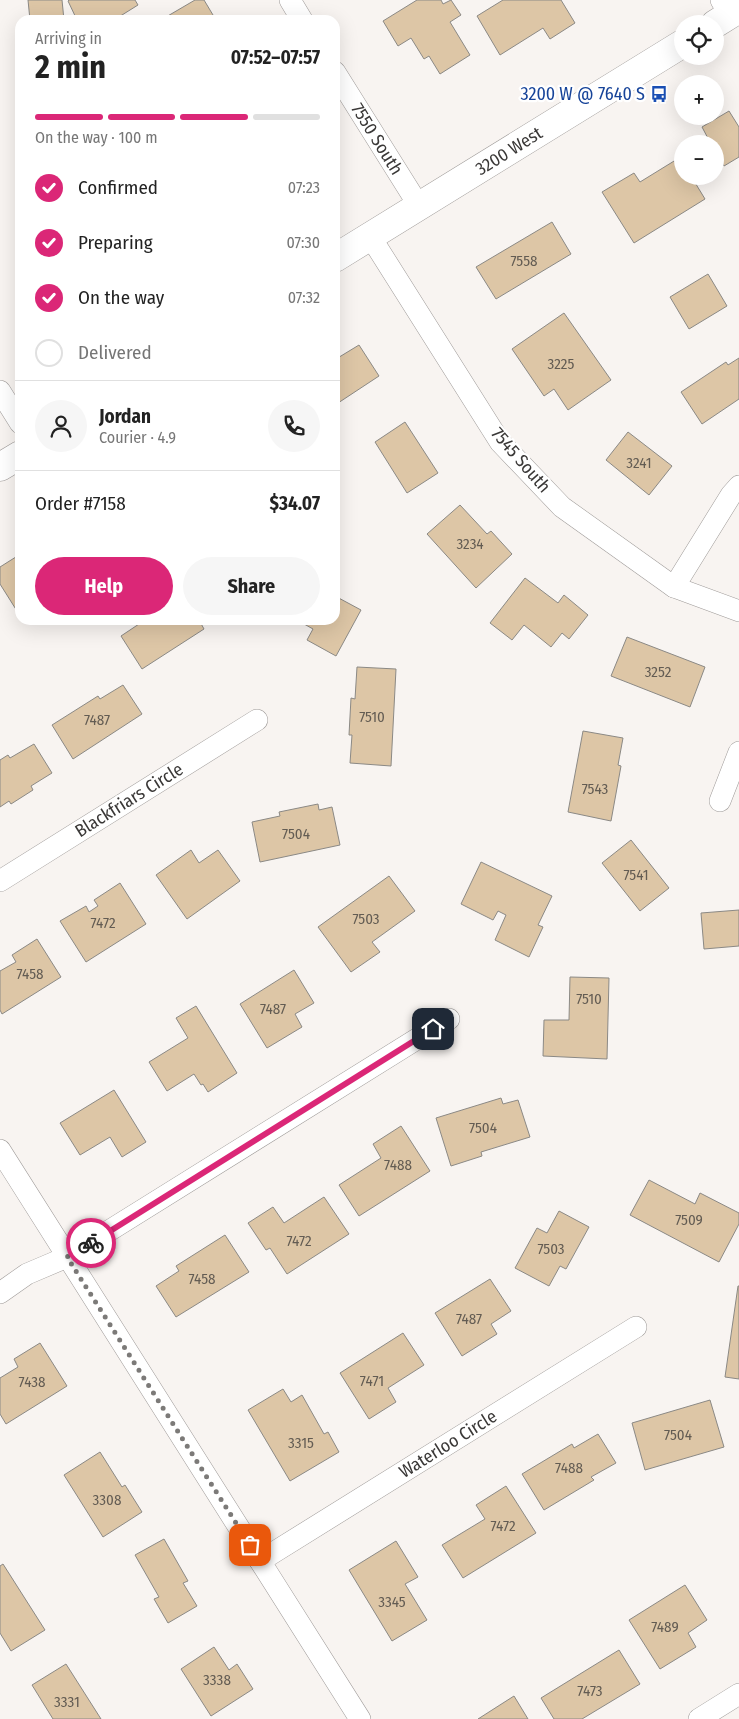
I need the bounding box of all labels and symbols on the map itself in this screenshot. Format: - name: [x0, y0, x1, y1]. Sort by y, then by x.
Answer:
- place label: 3200 W @ 7640 S: [520, 83, 645, 105]
- bus stop icon: 3200 W @ 7640 S: [649, 84, 669, 104]
- street label: 7550 South: [346, 99, 408, 179]
- street label: 3200 West: [472, 122, 547, 180]
- house number: 7558: [510, 252, 538, 270]
- house number: 3225: [548, 355, 574, 373]
- street label: 7545 South: [487, 423, 555, 497]
- house number: 3241: [626, 454, 652, 472]
- house number: 3234: [456, 535, 484, 553]
- house number: 3252: [645, 663, 672, 681]
- house number: 7510: [359, 708, 385, 726]
- house number: 7487: [84, 711, 110, 729]
- street label: Blackfriars Circle: [71, 758, 187, 842]
- house number: 7543: [582, 780, 609, 798]
- house number: 7504: [282, 825, 310, 843]
- house number: 7541: [623, 866, 649, 884]
- house number: 7503: [352, 910, 380, 928]
- house number: 7472: [90, 914, 116, 932]
- house number: 7458: [16, 965, 44, 983]
- house number: 7510: [576, 990, 602, 1008]
- house number: 7487: [260, 1000, 286, 1018]
- pin: [412, 1008, 454, 1050]
- house number: 7504: [469, 1119, 497, 1137]
- house number: 7488: [384, 1156, 412, 1174]
- house number: 7509: [675, 1211, 703, 1229]
- courier: [66, 1218, 116, 1268]
- house number: 7472: [286, 1232, 312, 1250]
- house number: 7503: [537, 1240, 565, 1258]
- house number: 7458: [188, 1270, 216, 1288]
- house number: 7487: [456, 1310, 482, 1328]
- house number: 7471: [360, 1372, 384, 1390]
- house number: 7438: [19, 1373, 45, 1391]
- street label: Waterloo Circle: [395, 1405, 501, 1483]
- house number: 7504: [664, 1426, 692, 1444]
- house number: 3315: [288, 1434, 314, 1452]
- house number: 7488: [555, 1459, 583, 1477]
- house number: 3308: [93, 1491, 121, 1509]
- house number: 7472: [490, 1517, 516, 1535]
- pin: [229, 1524, 271, 1566]
- house number: 3345: [378, 1593, 406, 1611]
- house number: 7489: [651, 1618, 679, 1636]
- house number: 3338: [203, 1671, 231, 1689]
- house number: 7473: [577, 1682, 603, 1700]
- house number: 3331: [54, 1693, 80, 1711]

